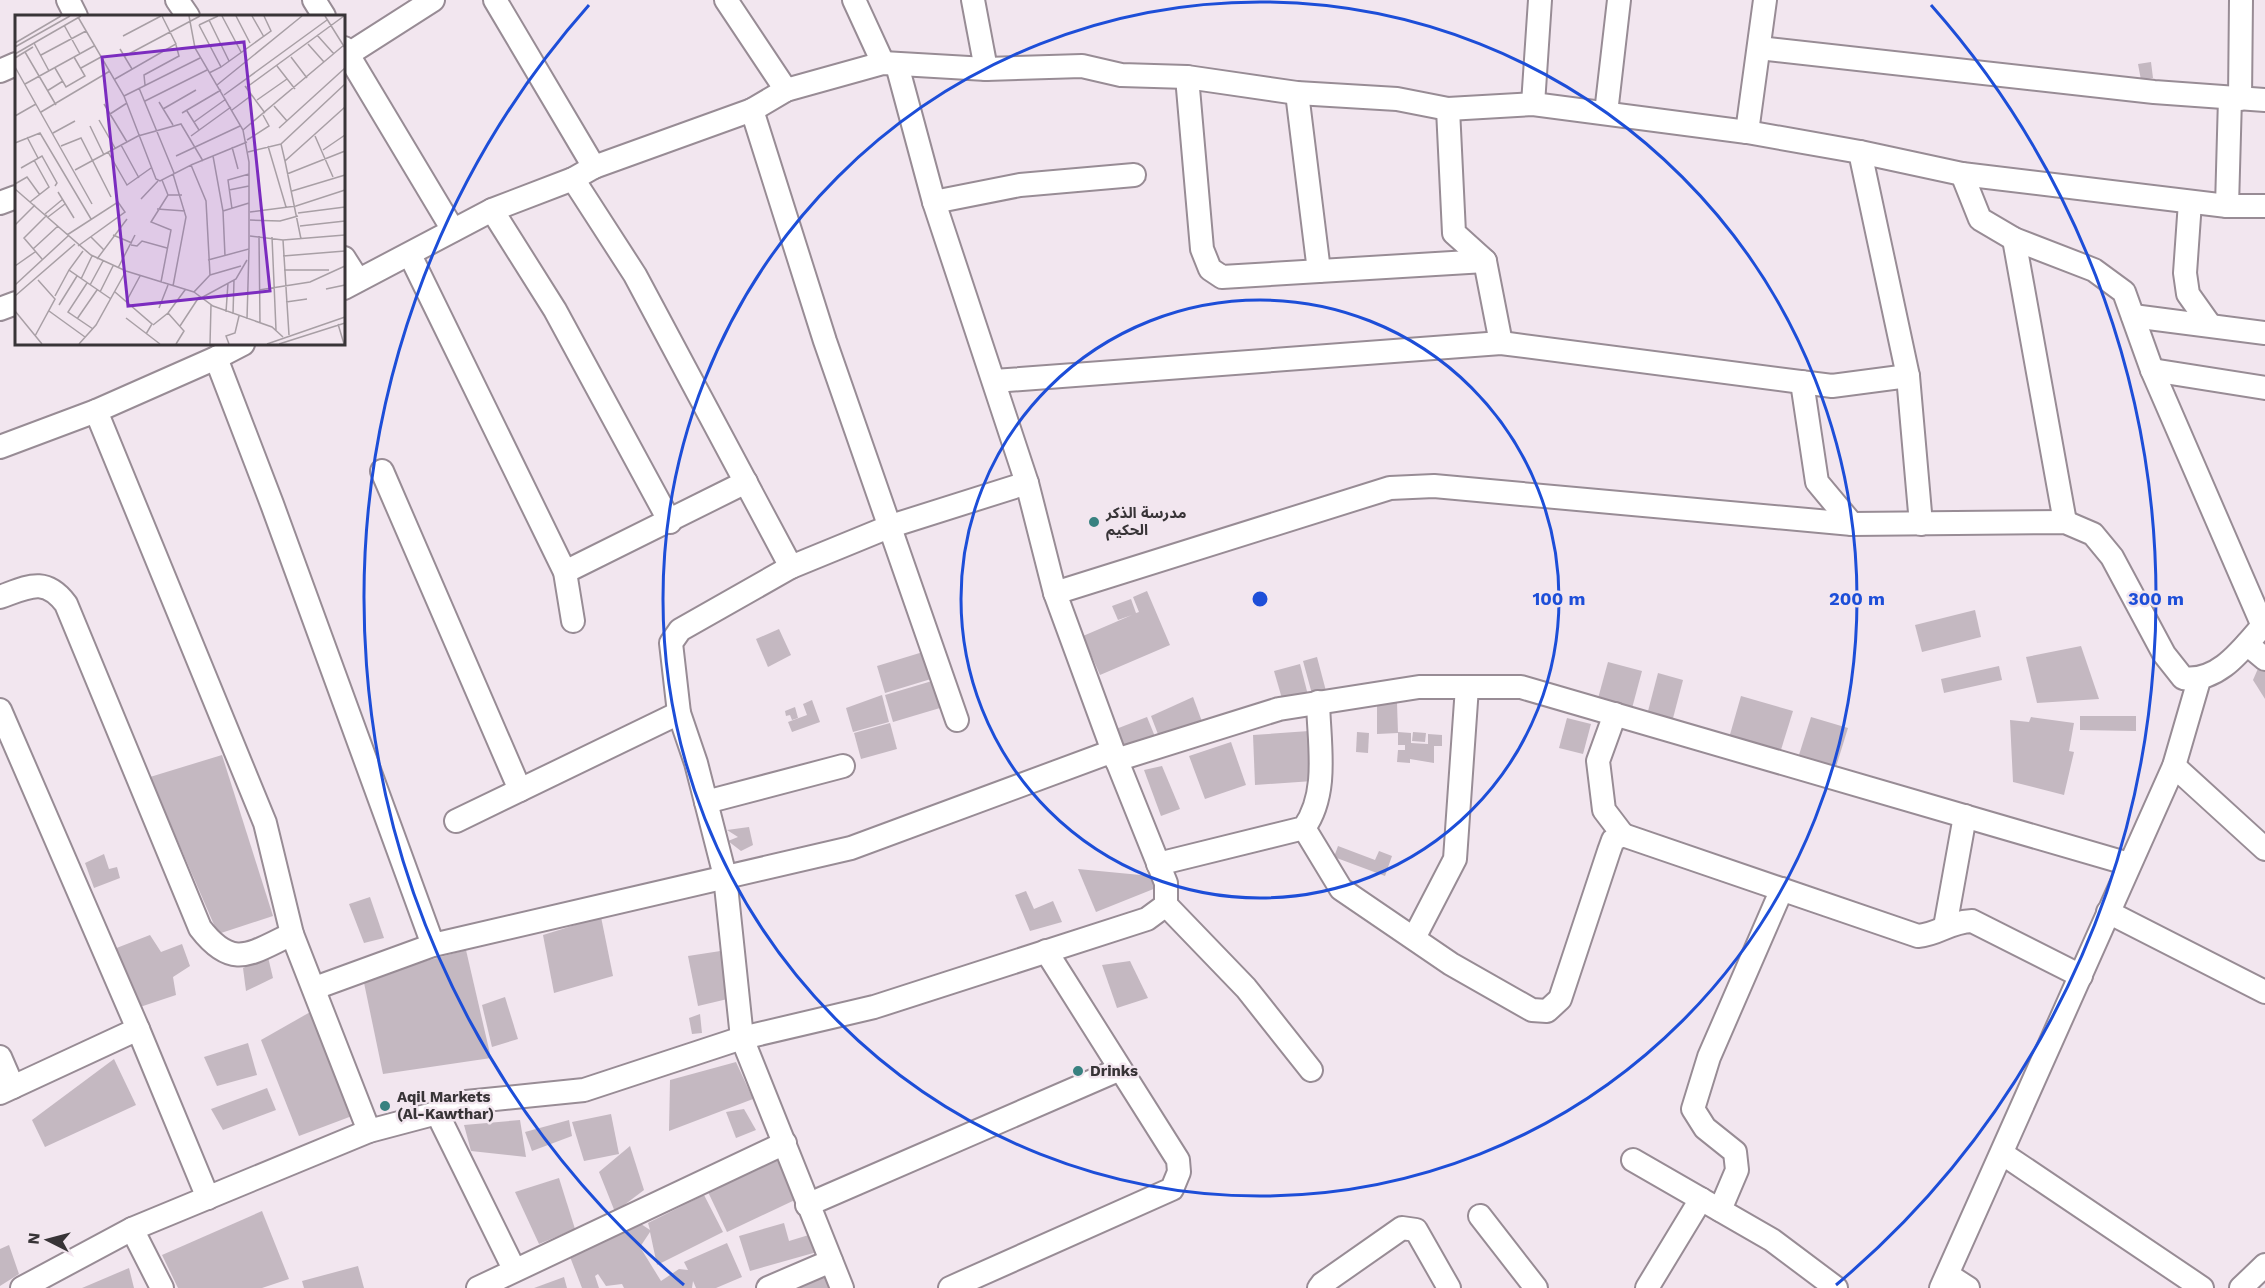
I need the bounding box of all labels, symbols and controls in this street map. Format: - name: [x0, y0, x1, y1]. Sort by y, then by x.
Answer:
- inset map: [15, 15, 345, 345]
- place label: مدرسة الذكر الحكيم: [1105, 504, 1187, 541]
- marker: مدرسة الذكر الحكيم: [1087, 515, 1101, 529]
- text: 100 m: [1532, 588, 1586, 609]
- text: 200 m: [1829, 588, 1885, 609]
- text: 300 m: [2128, 588, 2184, 609]
- centre of rings: [1250, 589, 1270, 609]
- place label: Drinks: [1090, 1062, 1138, 1080]
- marker: Drinks: [1071, 1064, 1085, 1078]
- place label: Aqil Markets (Al-Kawthar): [397, 1088, 494, 1123]
- marker: Aqil Markets (Al-Kawthar): [378, 1099, 392, 1113]
- north arrow: [18, 1210, 78, 1270]
- text: N: [24, 1232, 44, 1245]

